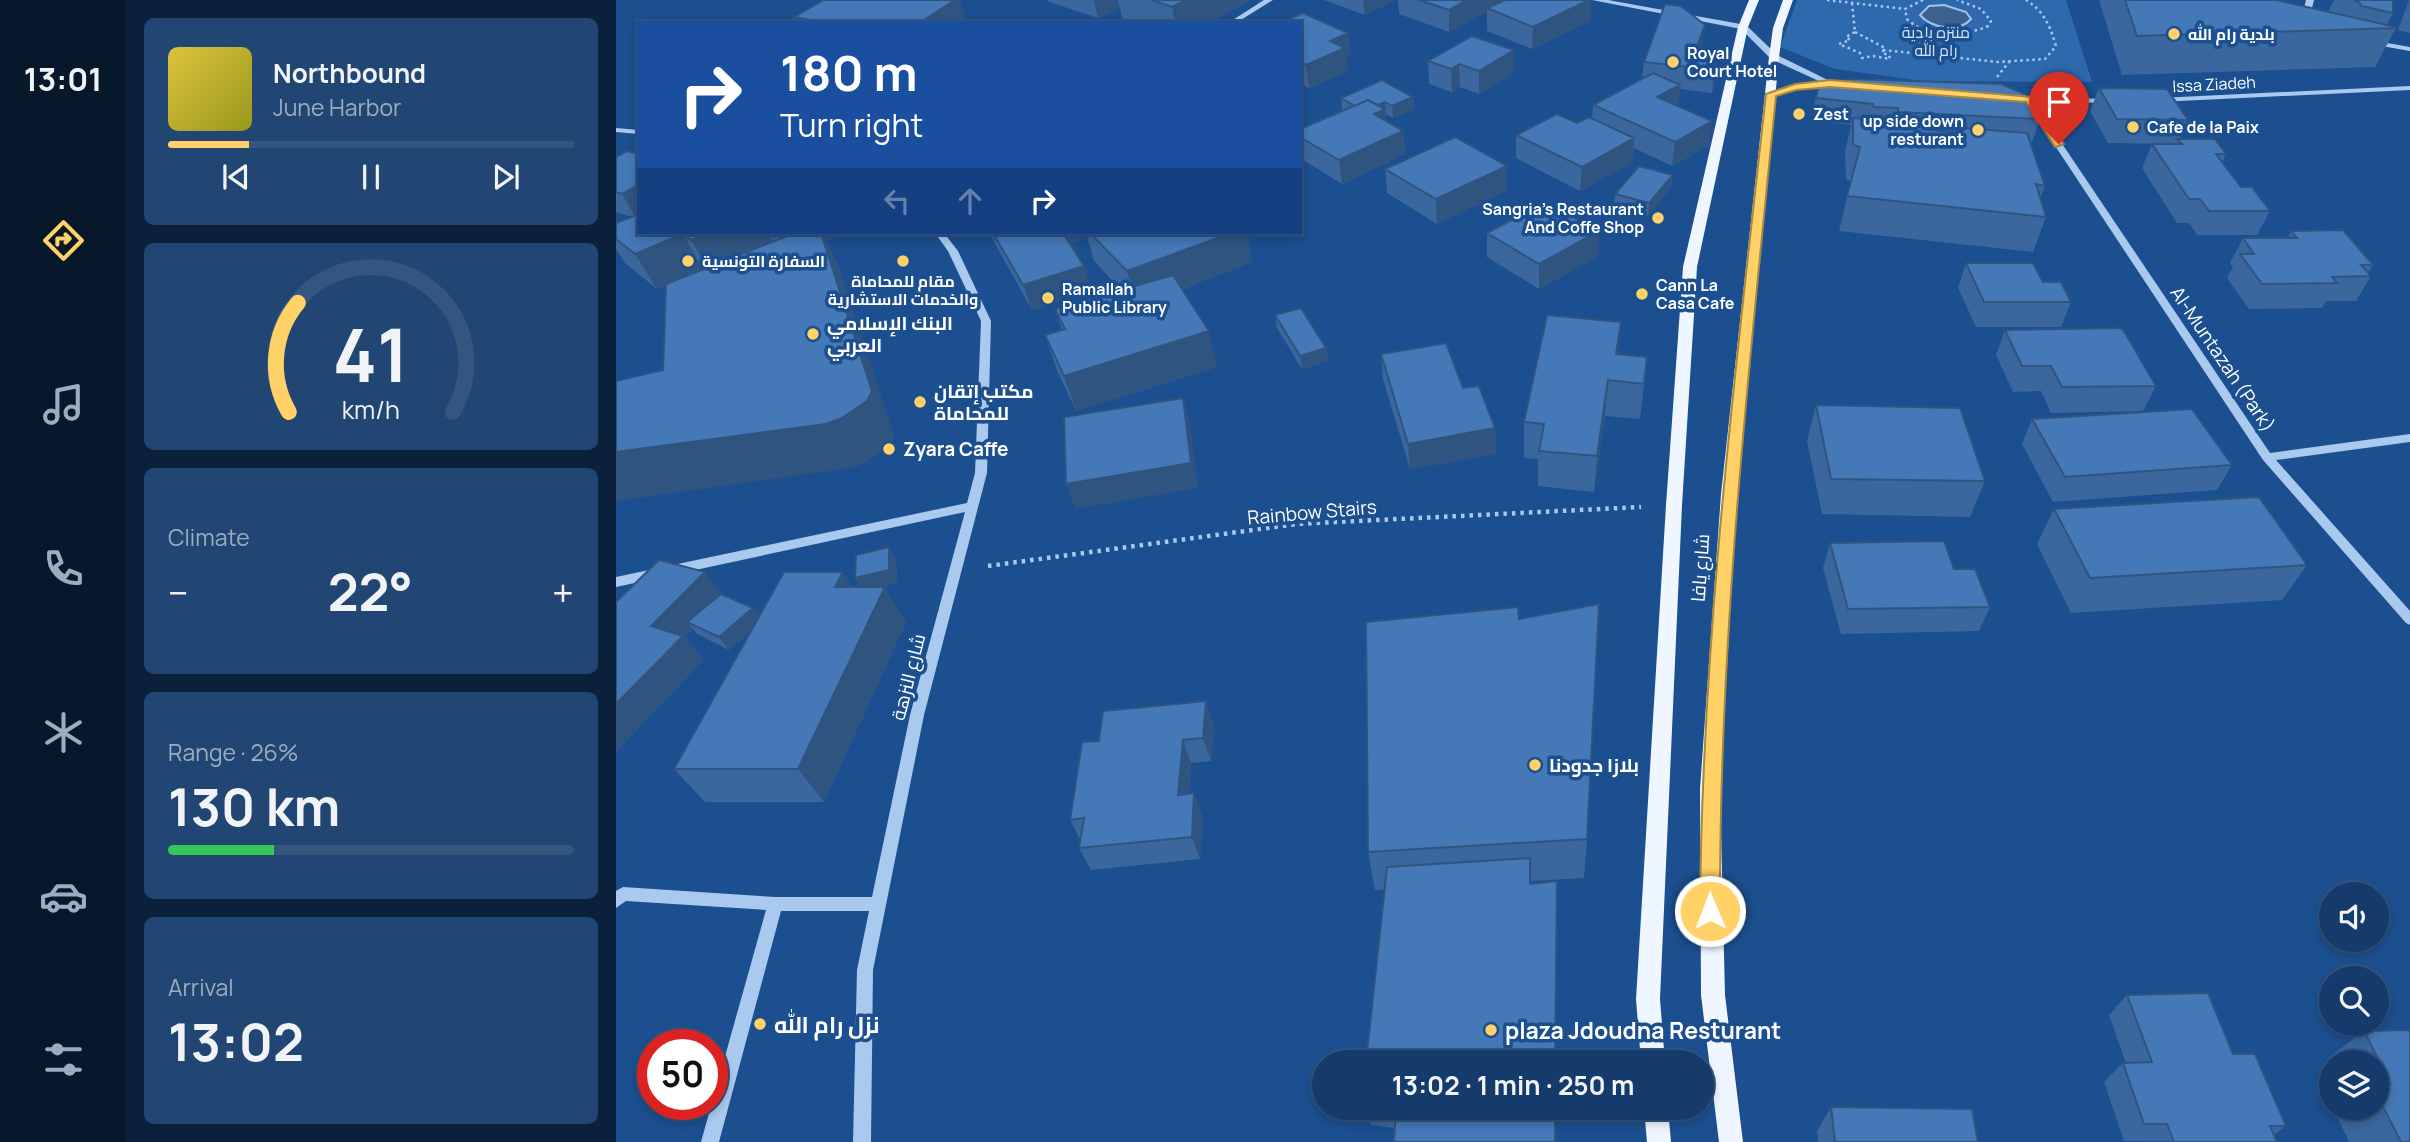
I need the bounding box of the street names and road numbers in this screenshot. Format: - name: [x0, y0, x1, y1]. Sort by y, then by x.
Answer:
- street label: Issa Ziadeh: [2172, 71, 2256, 97]
- street label: Al-Muntazah (Park): [2165, 281, 2281, 437]
- street label: Rainbow Stairs: [1246, 493, 1378, 531]
- street label: شارع يافا: [1685, 533, 1716, 603]
- street label: شارع النزهة: [885, 631, 932, 723]

